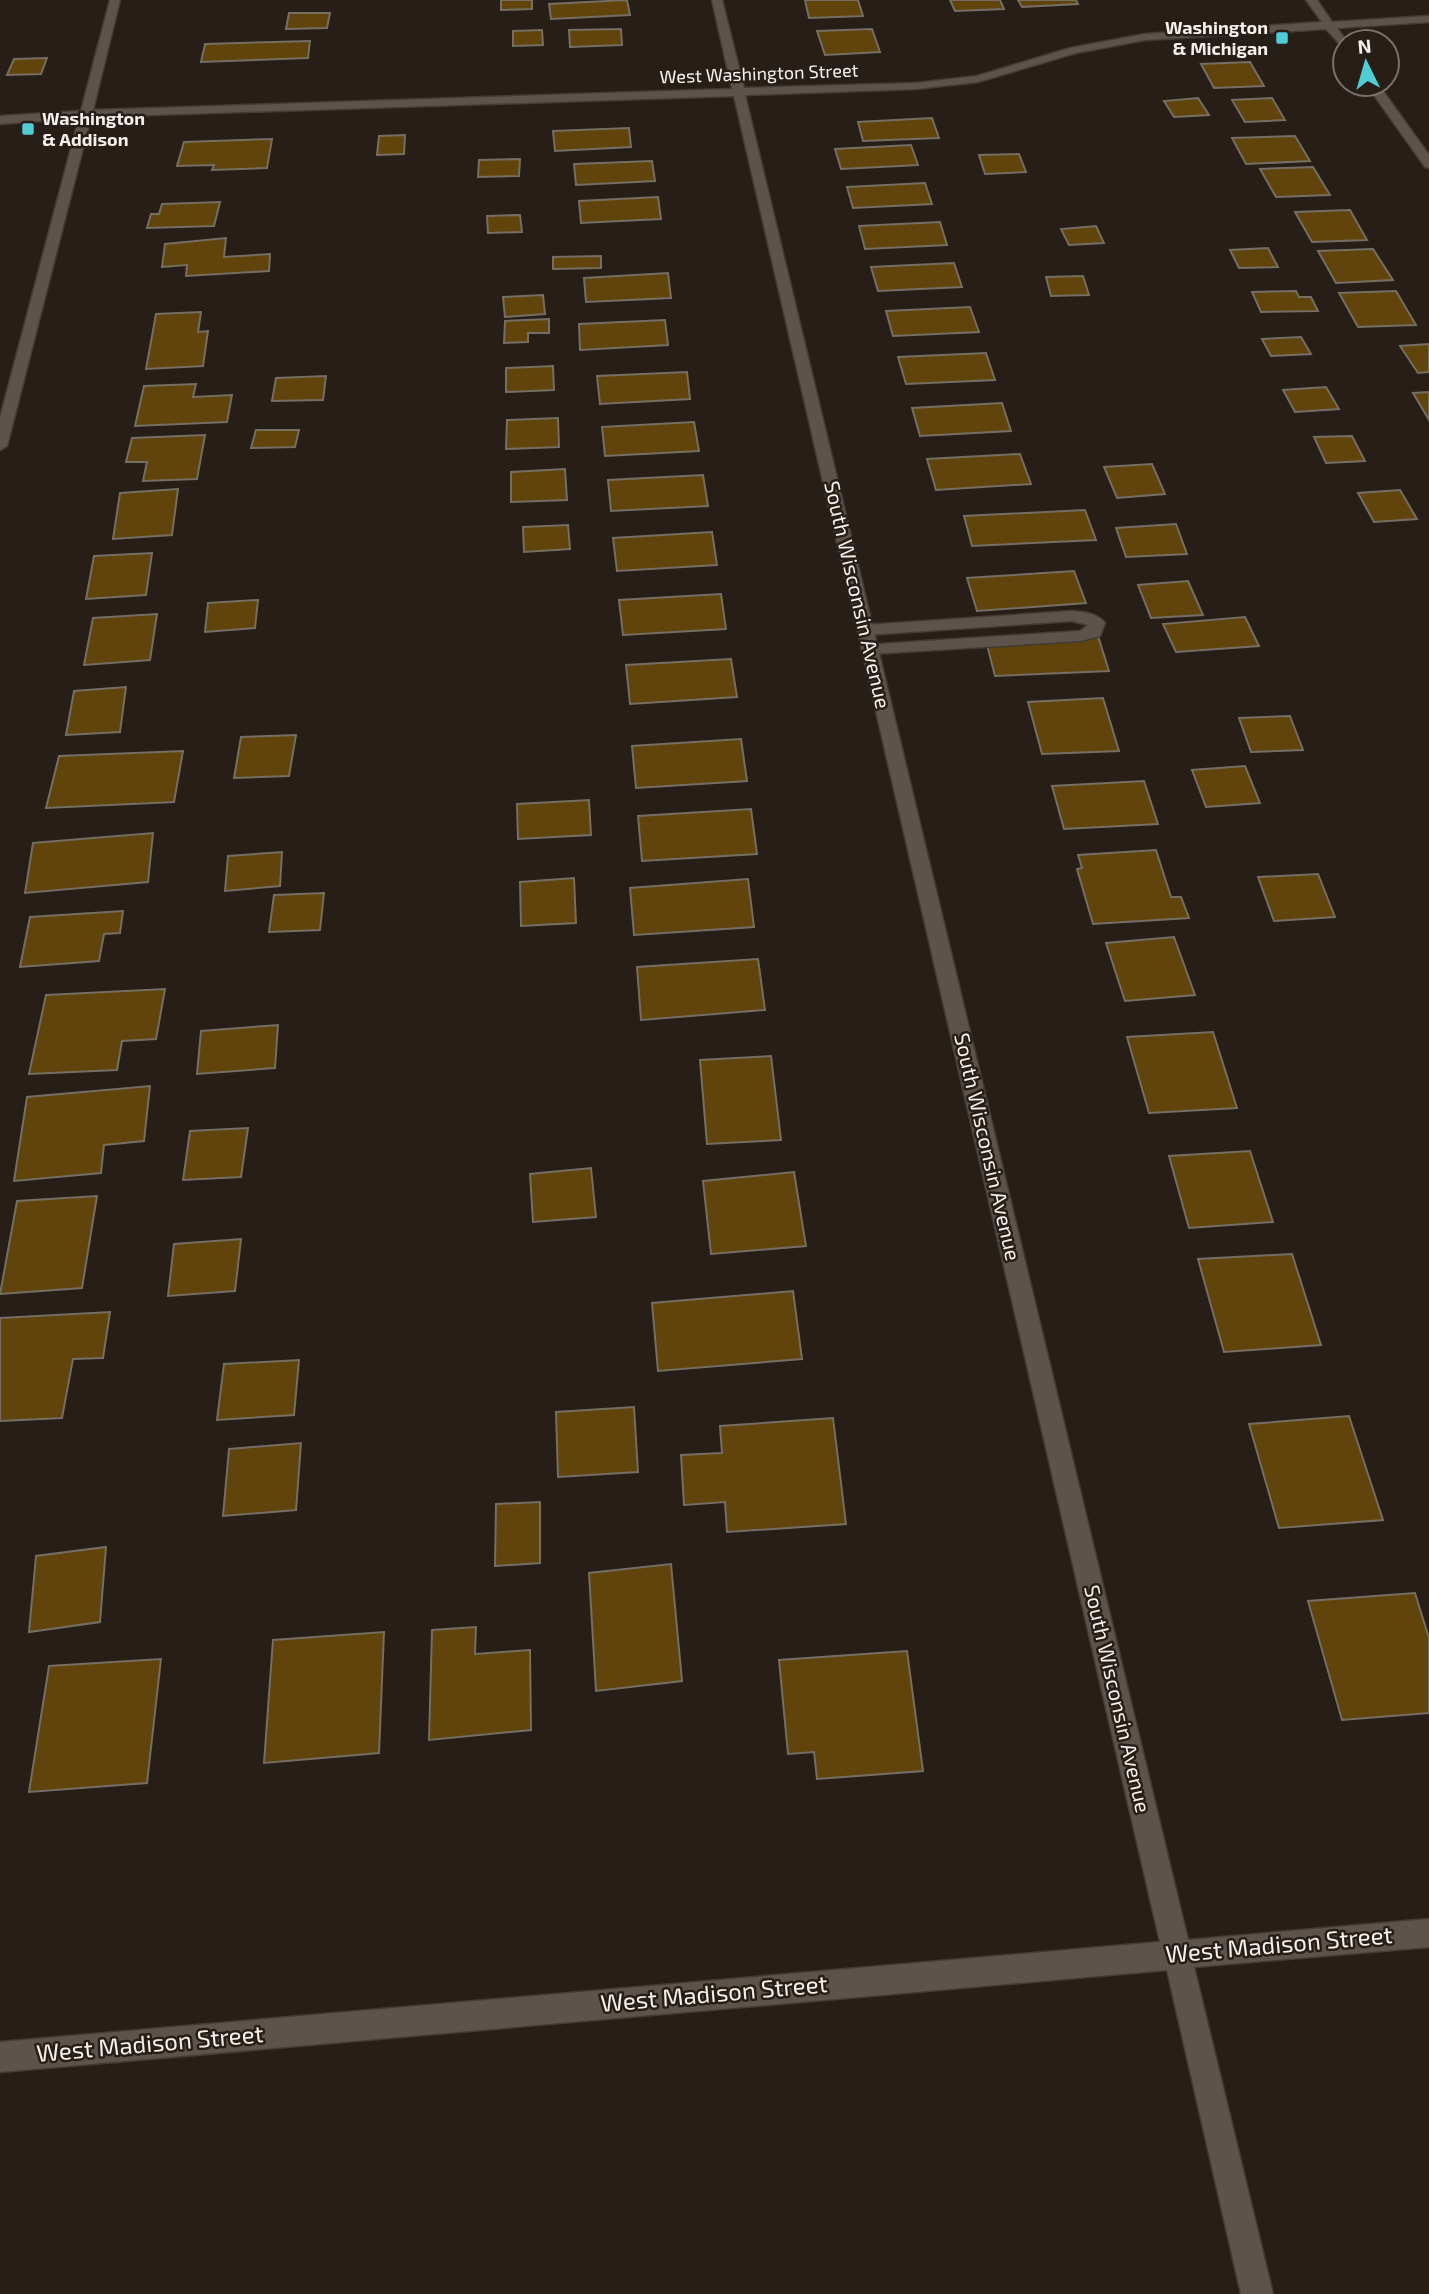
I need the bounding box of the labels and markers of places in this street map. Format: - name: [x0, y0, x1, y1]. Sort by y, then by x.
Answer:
- place label: Washington & Michigan: [1165, 16, 1268, 59]
- marker: Washington & Michigan: [1274, 30, 1290, 46]
- place label: Washington & Addison: [42, 107, 145, 150]
- marker: Washington & Addison: [20, 121, 36, 137]

